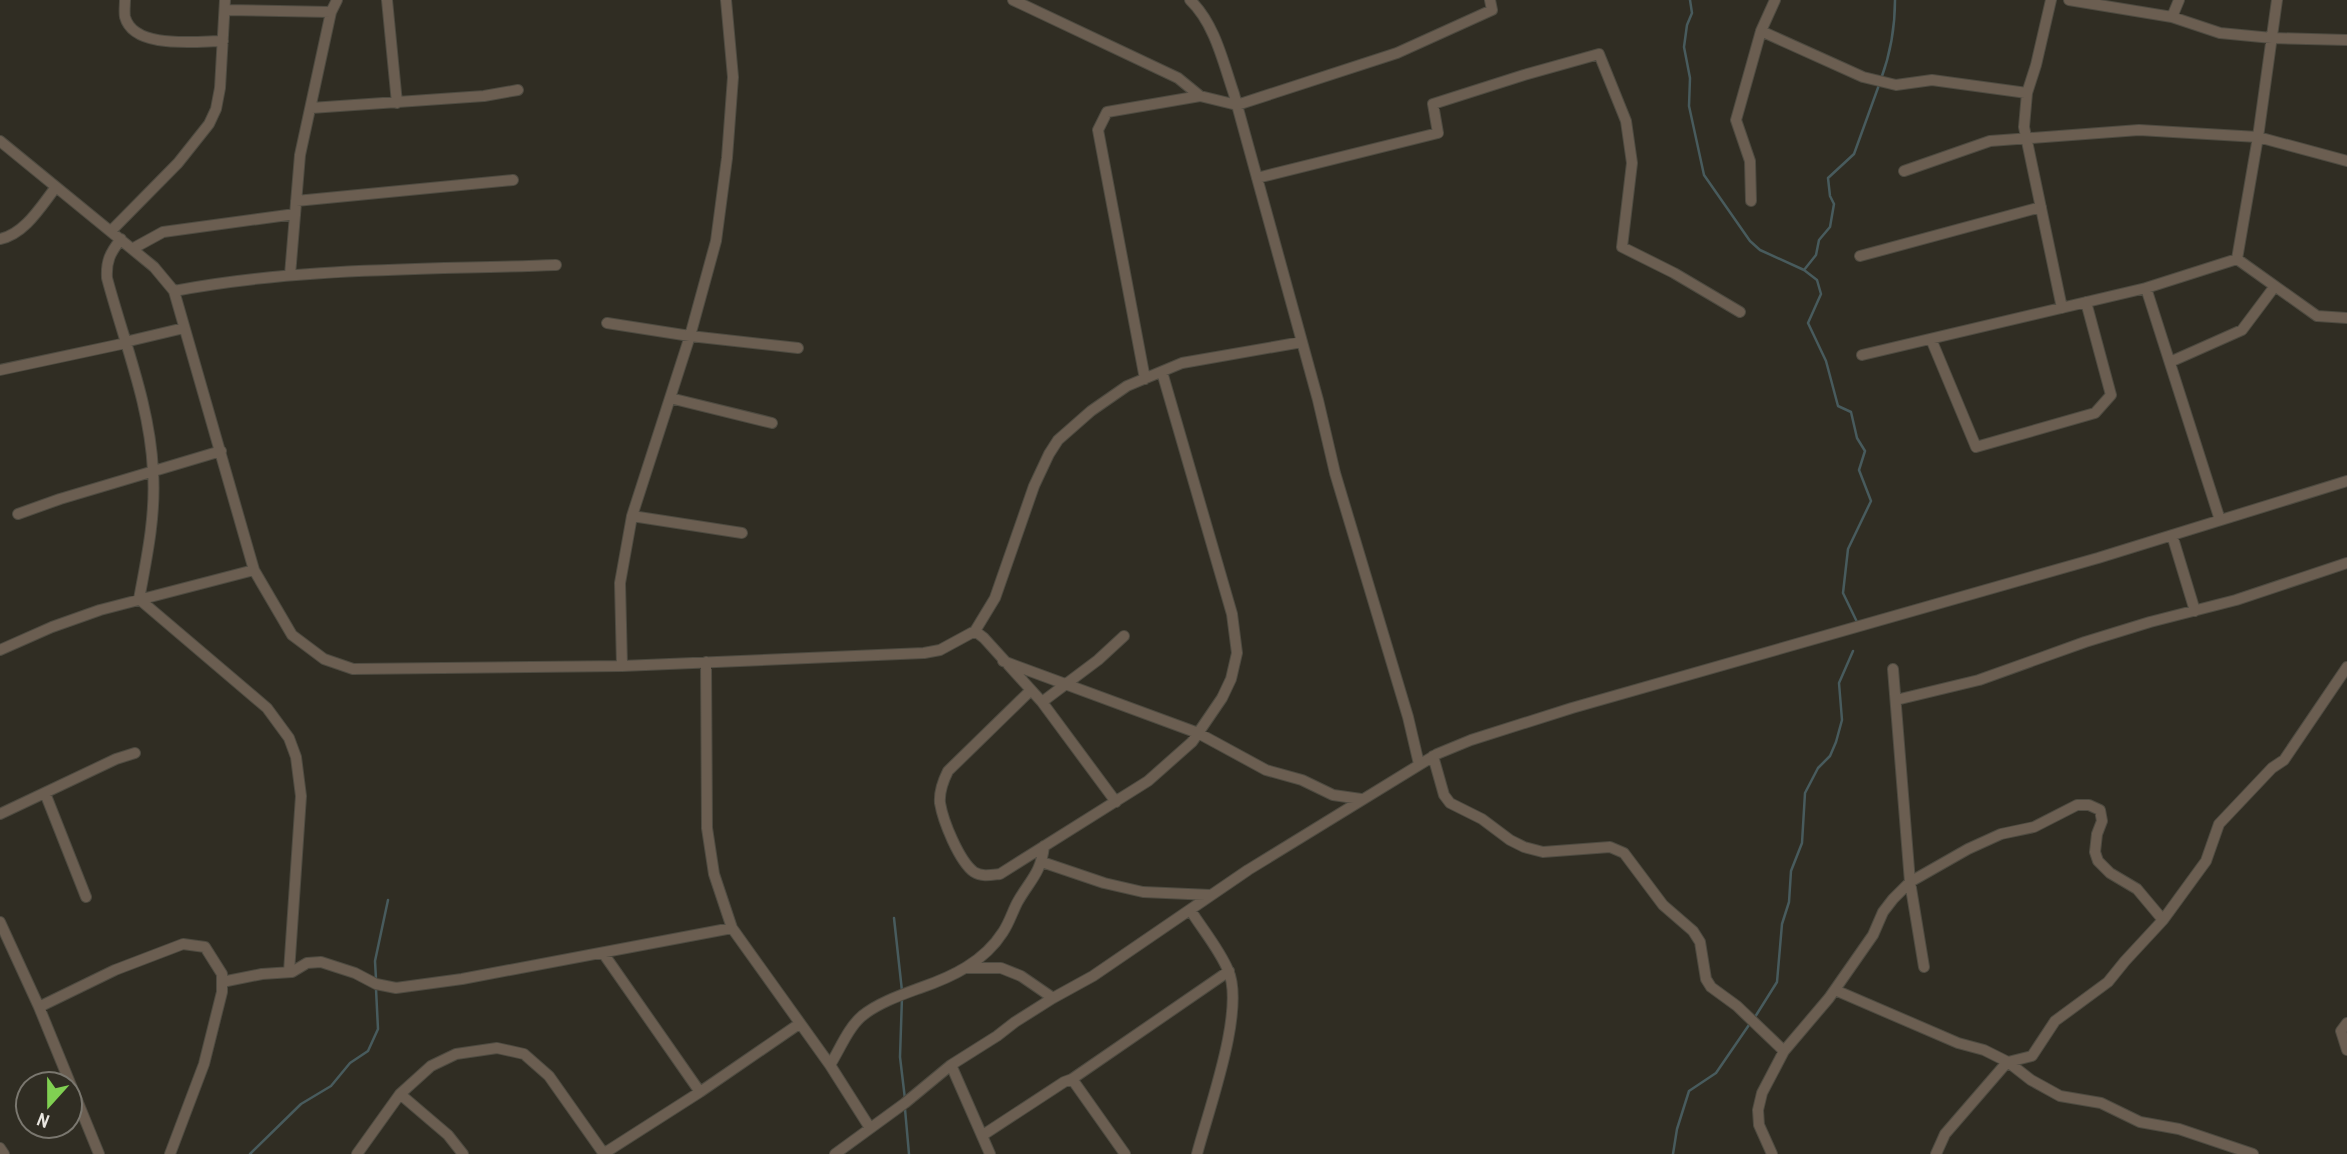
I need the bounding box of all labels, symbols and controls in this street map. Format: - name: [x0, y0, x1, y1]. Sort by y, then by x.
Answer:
- north arrow: [14, 1070, 84, 1140]
- text: N: [33, 1107, 53, 1135]

